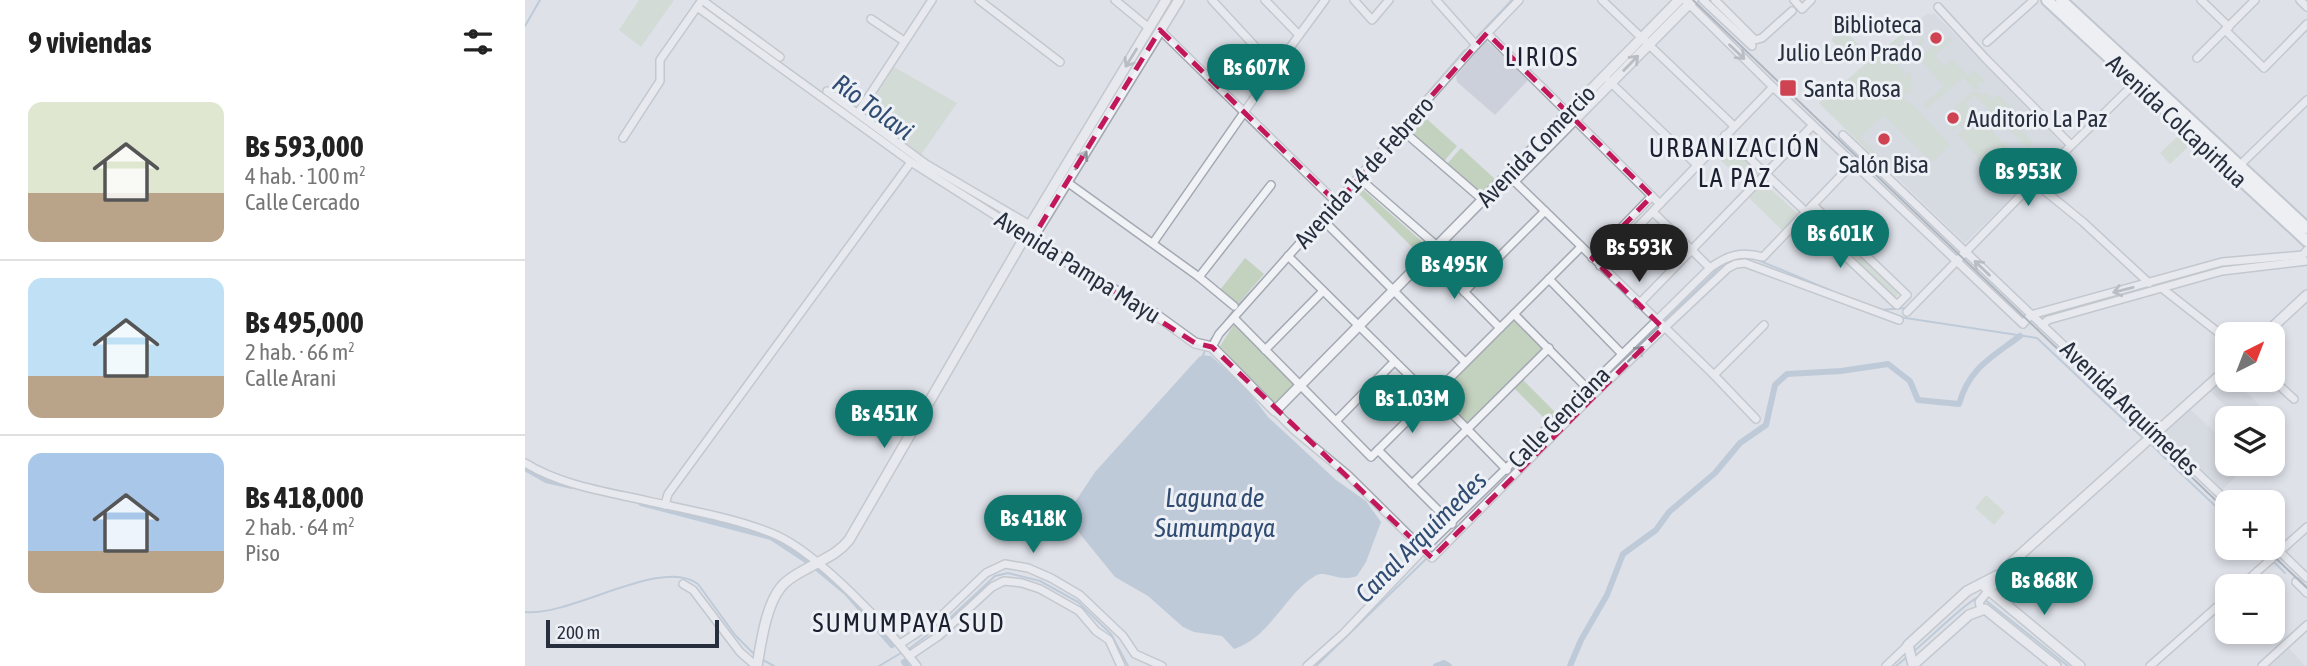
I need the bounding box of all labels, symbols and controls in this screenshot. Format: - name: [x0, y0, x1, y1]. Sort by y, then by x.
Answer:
- place label: Biblioteca Julio León Prado: [1778, 11, 1922, 66]
- icon: filters: [459, 23, 497, 61]
- text: 9 viviendas: [28, 25, 152, 59]
- marker: Biblioteca Julio León Prado: [1928, 30, 1944, 46]
- district label: LIRIOS: [1505, 42, 1579, 72]
- one-way arrow: [1728, 43, 1745, 60]
- pin: Bs 607K: [1191, 44, 1321, 104]
- one-way arrow: [1123, 48, 1137, 68]
- street label: Avenida Colcapirhua: [2101, 49, 2253, 193]
- text: Bs 607K: [1223, 54, 1289, 80]
- one-way arrow: [1623, 55, 1640, 72]
- water label: Río Tolavi: [827, 68, 919, 146]
- place label: Santa Rosa: [1804, 75, 1901, 102]
- marker: Santa Rosa: [1778, 78, 1798, 98]
- street label: Avenida Comercio: [1471, 80, 1601, 212]
- street label: Avenida 14 de Febrero: [1289, 91, 1439, 253]
- place label: Auditorio La Paz: [1967, 105, 2108, 132]
- marker: Auditorio La Paz: [1945, 110, 1961, 126]
- text: Bs 593,000: [245, 129, 364, 163]
- icon: home: [84, 130, 168, 214]
- marker: Salón Bisa: [1876, 131, 1892, 147]
- district label: URBANIZACIÓN LA PAZ: [1649, 133, 1821, 193]
- pin: Bs 953K: [1963, 148, 2093, 208]
- one-way arrow: [1074, 150, 1088, 170]
- place label: Salón Bisa: [1839, 151, 1929, 178]
- text: Bs 953K: [1995, 158, 2061, 184]
- text: 4 hab. · 100 m²: [245, 163, 366, 189]
- text: Calle Cercado: [245, 189, 360, 215]
- street label: Avenida Pampa Mayu: [990, 205, 1166, 329]
- pin: Bs 601K: [1775, 210, 1905, 270]
- text: Bs 601K: [1807, 220, 1873, 246]
- pin: Bs 593K: [1574, 224, 1704, 284]
- text: Bs 593K: [1606, 234, 1672, 260]
- pin: Bs 495K: [1389, 242, 1519, 301]
- text: Bs 495K: [1421, 251, 1487, 277]
- one-way arrow: [1974, 259, 1991, 276]
- one-way arrow: [2112, 284, 2134, 297]
- text: Bs 495,000: [245, 305, 364, 339]
- icon: home: [84, 306, 168, 390]
- north arrow: [2215, 322, 2285, 392]
- map controls: [2215, 322, 2285, 644]
- street label: Avenida Arquímedes: [2055, 335, 2205, 481]
- text: 2 hab. · 66 m²: [245, 339, 355, 365]
- one-way arrow: [1627, 345, 1644, 362]
- street label: Calle Genciana: [1503, 361, 1615, 473]
- text: Calle Arani: [245, 365, 336, 391]
- pin: Bs 1.03M: [1340, 376, 1484, 435]
- text: Bs 1.03M: [1375, 385, 1449, 411]
- pin: Bs 451K: [819, 391, 949, 450]
- text: Bs 451K: [851, 400, 917, 426]
- button: layers: [2215, 406, 2285, 476]
- water label: Canal Arquímedes: [1349, 465, 1493, 609]
- text: Bs 418,000: [245, 480, 364, 514]
- icon: home: [84, 481, 168, 565]
- water label: Laguna de Sumumpaya: [1154, 483, 1275, 543]
- button: +: [2215, 490, 2285, 560]
- pin: Bs 418K: [968, 496, 1098, 555]
- text: Bs 418K: [1000, 505, 1066, 531]
- text: 2 hab. · 64 m²: [245, 514, 355, 540]
- text: Piso: [245, 540, 280, 566]
- pin: Bs 868K: [1979, 558, 2109, 617]
- text: Bs 868K: [2011, 567, 2077, 593]
- button: −: [2215, 574, 2285, 644]
- district label: SUMUMPAYA SUD: [813, 608, 1005, 638]
- scale bar: [546, 617, 719, 649]
- text: 200 m: [557, 621, 600, 643]

